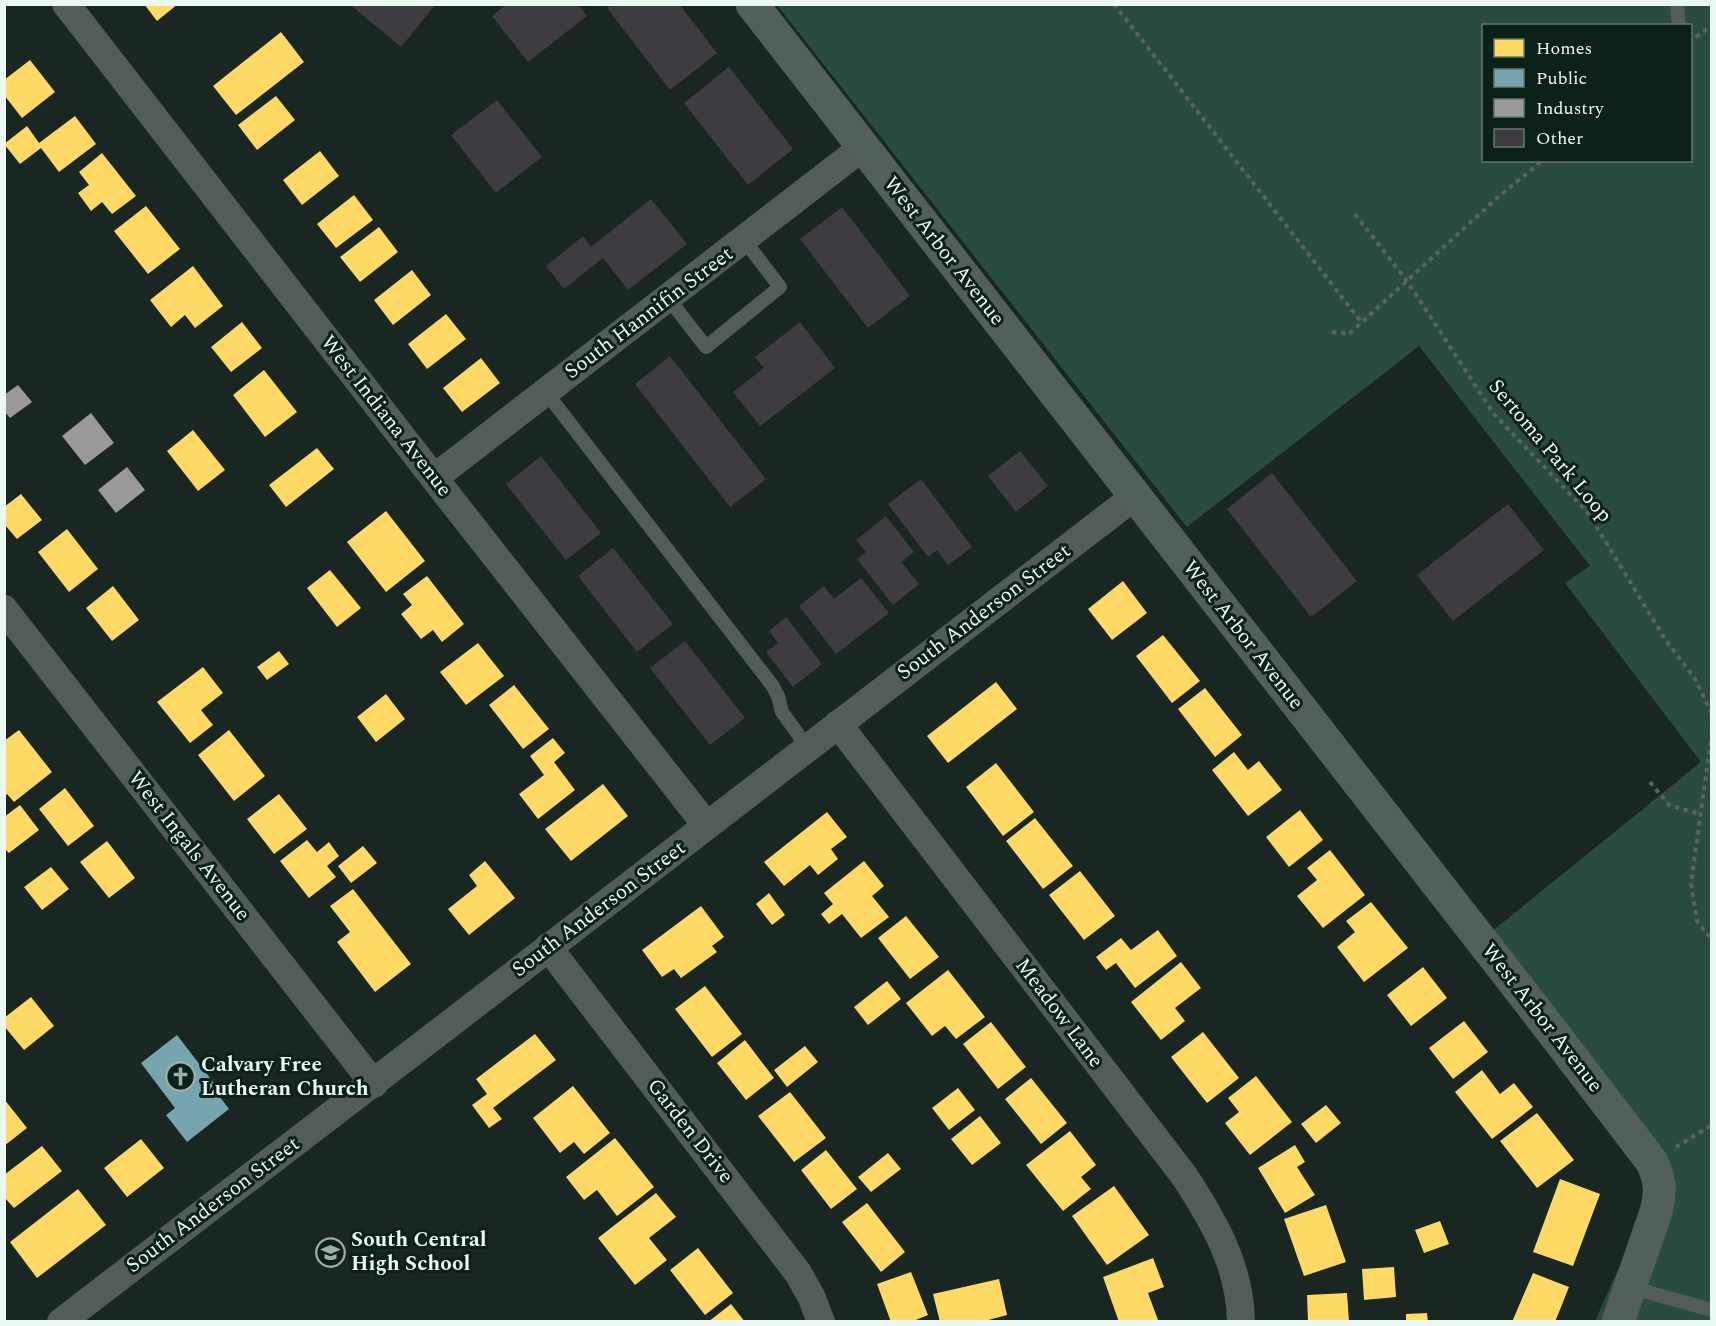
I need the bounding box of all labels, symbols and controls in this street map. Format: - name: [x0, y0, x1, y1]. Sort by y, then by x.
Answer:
- legend: [1482, 24, 1692, 162]
- text: Homes: [1536, 35, 1592, 62]
- text: Public: [1536, 65, 1587, 92]
- text: Industry: [1536, 95, 1605, 122]
- text: Other: [1536, 125, 1583, 152]
- street label: West Arbor Avenue: [875, 169, 1013, 333]
- street label: South Hannifin Street: [558, 239, 740, 387]
- street label: West Indiana Avenue: [312, 328, 460, 504]
- street label: Sertoma Park Loop: [1480, 372, 1620, 530]
- street label: South Anderson Street: [890, 536, 1078, 688]
- street label: West Arbor Avenue: [1174, 553, 1312, 717]
- street label: West Ingals Avenue: [120, 764, 258, 928]
- street label: South Anderson Street: [505, 833, 693, 985]
- street label: West Arbor Avenue: [1473, 936, 1611, 1100]
- street label: Meadow Lane: [1007, 951, 1111, 1075]
- place label: Calvary Free Lutheran Church: [201, 1049, 369, 1105]
- church icon: Calvary Free Lutheran Church: [164, 1061, 196, 1093]
- street label: Garden Drive: [639, 1072, 741, 1190]
- street label: South Anderson Street: [119, 1129, 307, 1281]
- place label: South Central High School: [351, 1224, 487, 1280]
- school or university icon: South Central High School: [314, 1236, 346, 1268]

